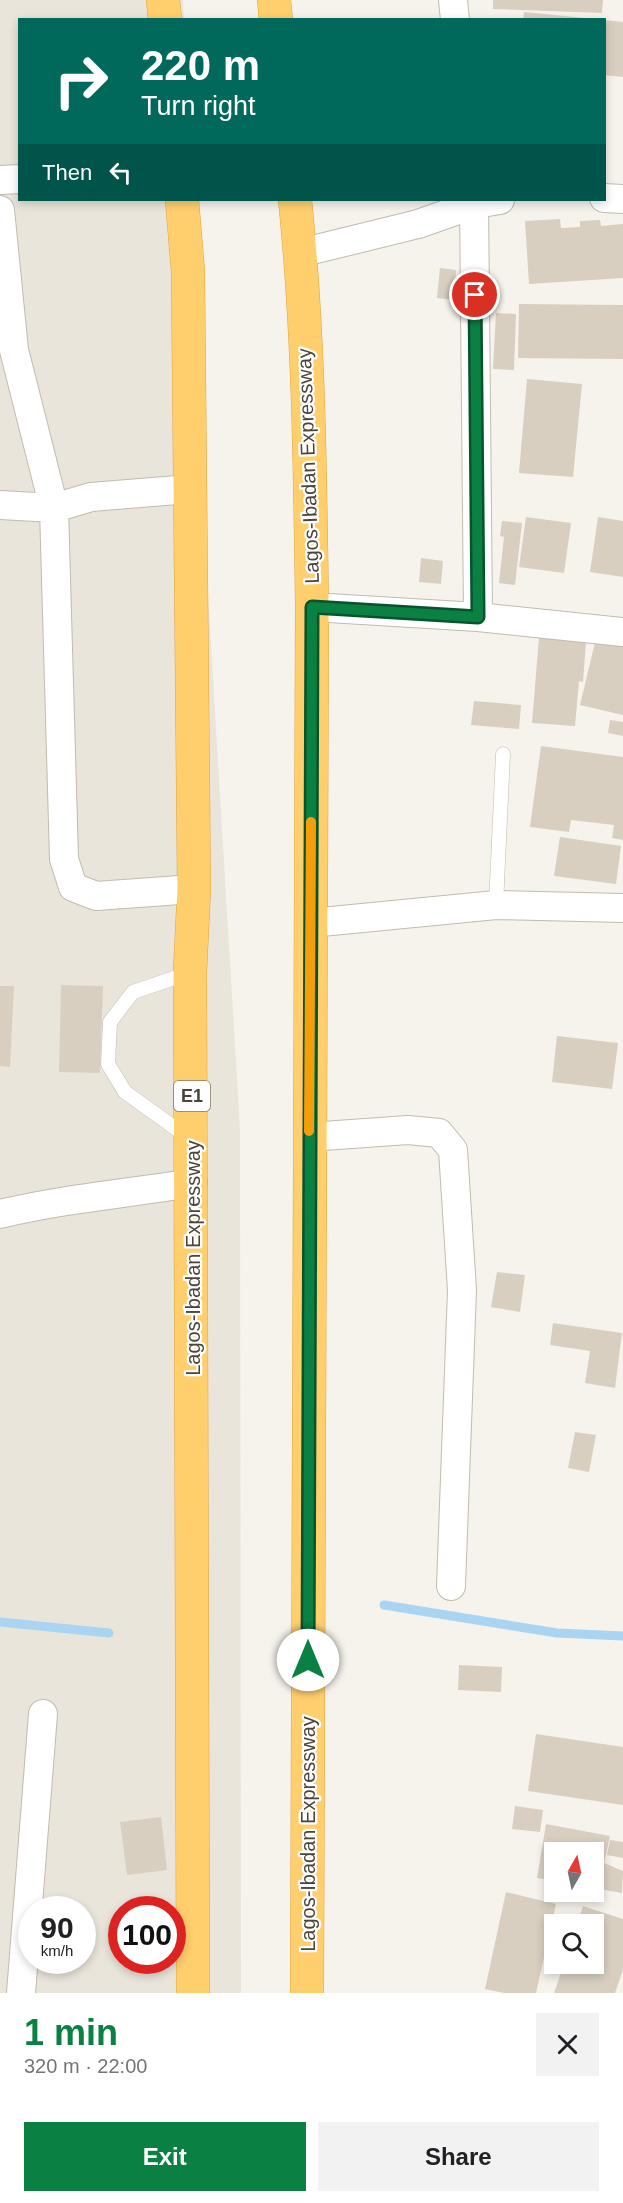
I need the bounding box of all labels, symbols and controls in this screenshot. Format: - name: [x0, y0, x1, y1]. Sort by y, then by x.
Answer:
- icon: right: [42, 42, 120, 120]
- text: 220 m: [141, 42, 260, 89]
- text: Turn right: [141, 91, 256, 121]
- icon: left: [104, 156, 137, 189]
- text: Then: [42, 160, 92, 185]
- pin: [449, 269, 500, 320]
- icon: arrive: [458, 278, 491, 311]
- street label: Lagos-Ibadan Expressway: [293, 348, 323, 584]
- road number: E1: [174, 1081, 210, 1111]
- street label: Lagos-Ibadan Expressway: [182, 1140, 204, 1376]
- position arrow: [276, 1628, 340, 1692]
- street label: Lagos-Ibadan Expressway: [297, 1716, 319, 1952]
- north arrow: [544, 1842, 604, 1902]
- map controls: [544, 1842, 604, 1974]
- speed limit sign: 100: [108, 1896, 186, 1974]
- text: 90: [40, 1911, 74, 1944]
- button: search: [544, 1914, 604, 1974]
- text: km/h: [41, 1942, 73, 1959]
- text: 1 min: [24, 2012, 118, 2053]
- button: close: [536, 2013, 599, 2076]
- text: 320 m · 22:00: [24, 2055, 147, 2077]
- button: Exit: [24, 2122, 306, 2191]
- button: Share: [318, 2122, 599, 2191]

